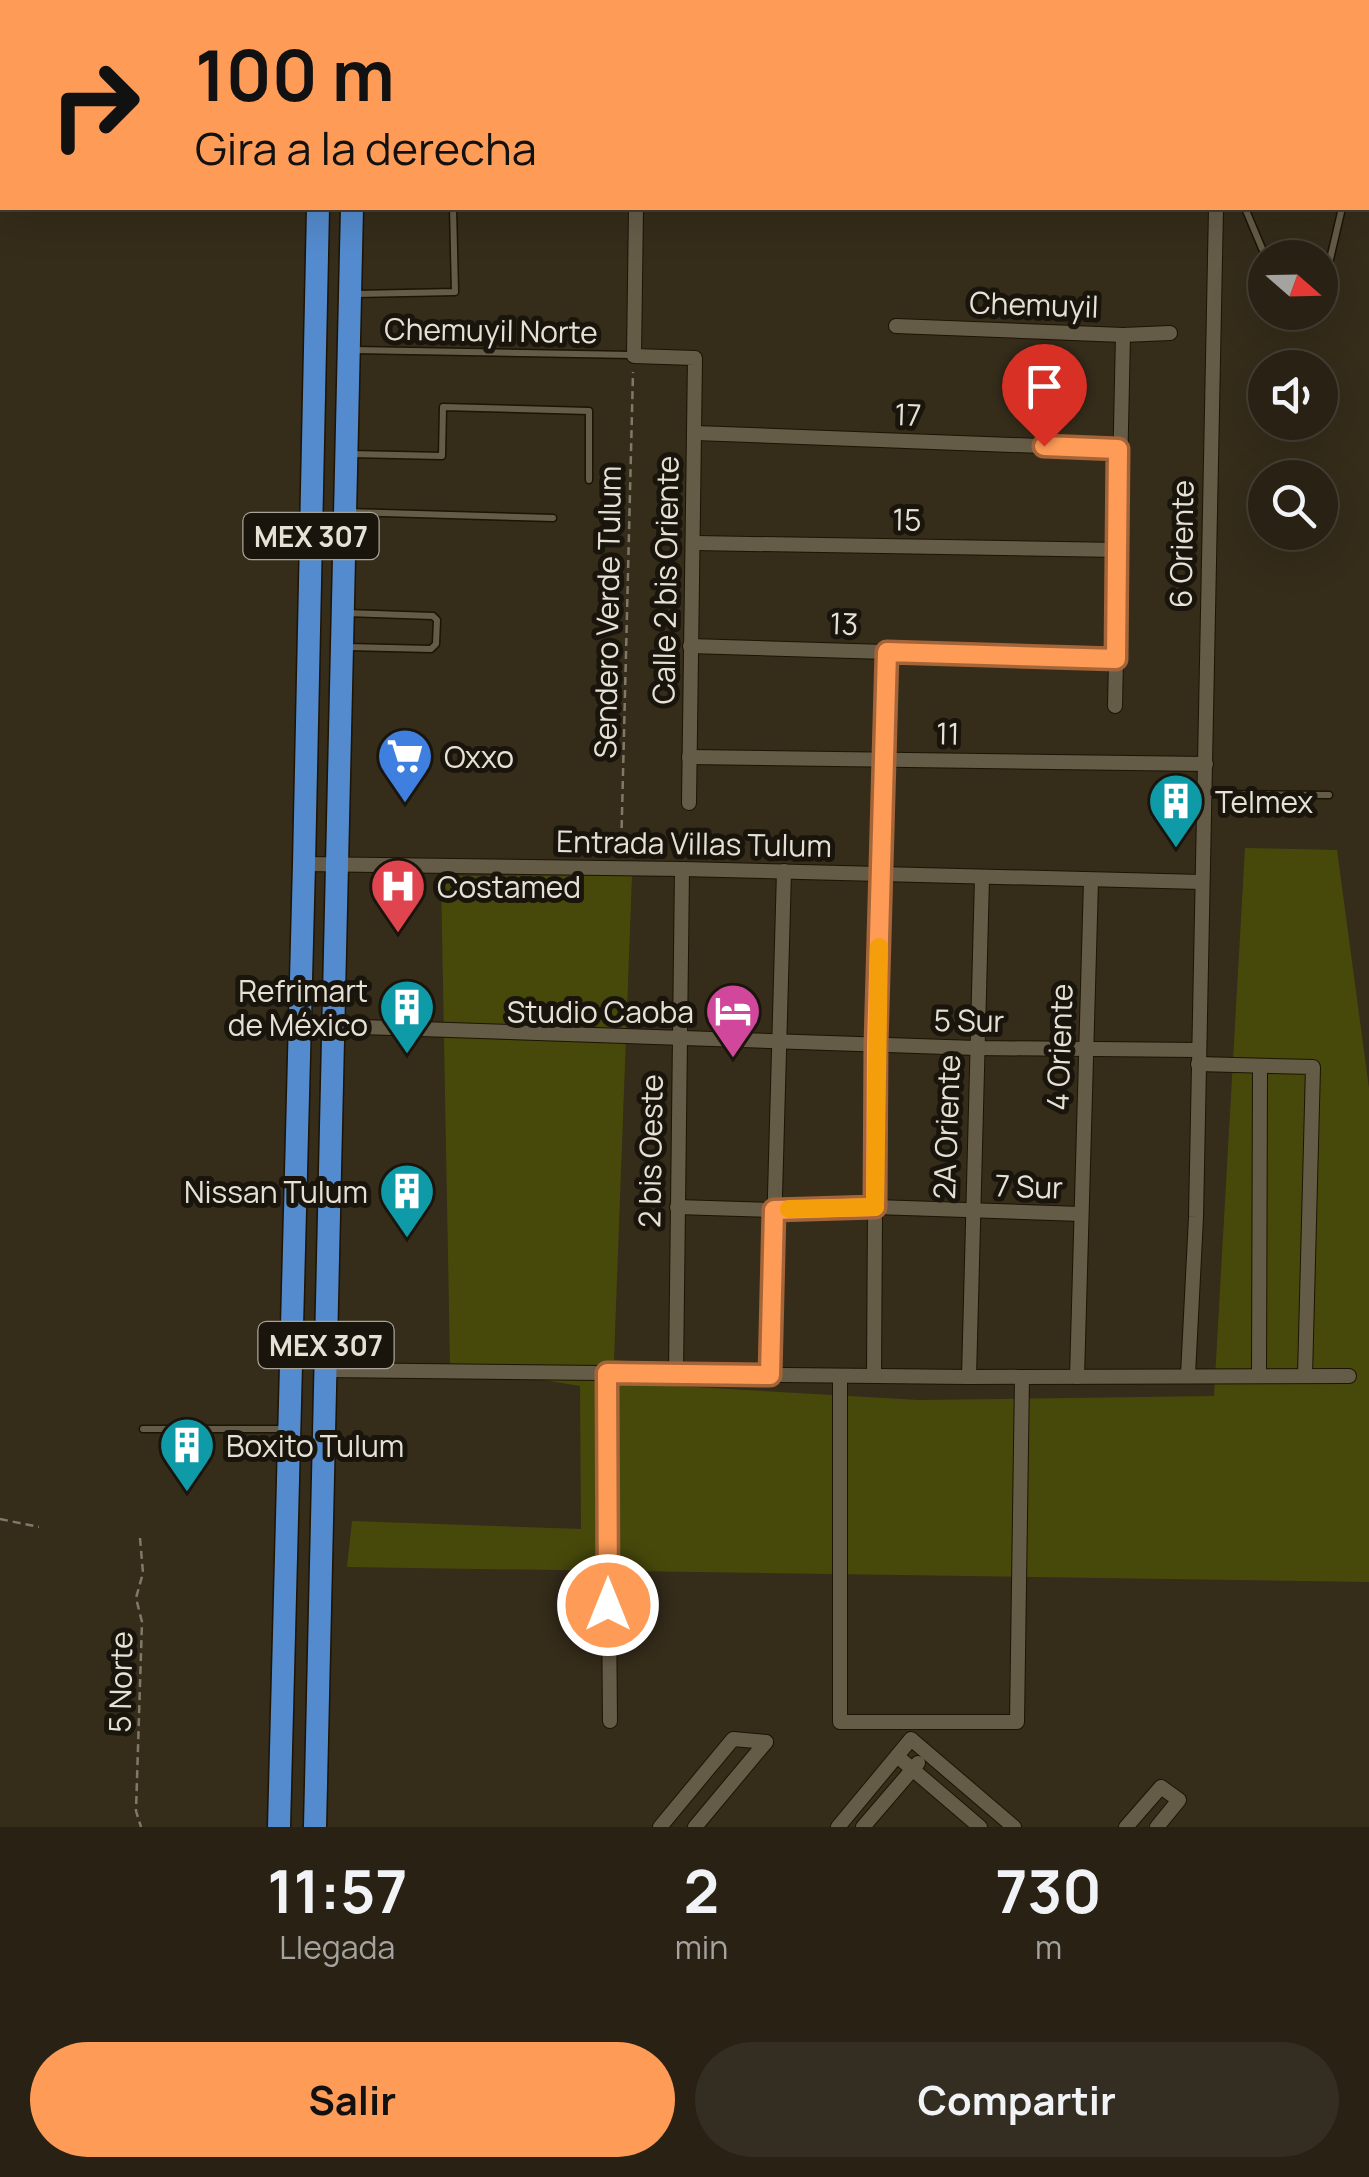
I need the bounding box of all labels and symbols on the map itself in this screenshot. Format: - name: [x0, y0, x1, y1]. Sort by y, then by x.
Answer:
- north arrow: [1248, 240, 1338, 330]
- street label: Chemuyil: [969, 281, 1099, 327]
- street label: Chemuyil Norte: [384, 308, 598, 352]
- pin: [1002, 344, 1087, 447]
- street label: 17: [894, 393, 922, 435]
- street label: Calle 2 bis Oriente: [642, 455, 688, 705]
- street label: Sendero Verde Tulum: [584, 465, 630, 759]
- street label: 6 Oriente: [1159, 480, 1203, 608]
- street label: 15: [892, 498, 922, 540]
- road number: MEX 307: [244, 513, 378, 559]
- street label: 13: [829, 602, 859, 644]
- street label: 11: [936, 712, 960, 754]
- supermarket icon: Oxxo: [375, 726, 435, 805]
- place label: Oxxo: [444, 736, 514, 777]
- building icon: Telmex: [1146, 771, 1206, 850]
- place label: Telmex: [1215, 781, 1313, 822]
- street label: Entrada Villas Tulum: [556, 820, 832, 866]
- hospital icon: Costamed: [368, 856, 428, 935]
- place label: Costamed: [437, 866, 581, 907]
- place label: Refrimart de México: [228, 970, 368, 1045]
- building icon: Refrimart de México: [377, 977, 437, 1056]
- hotel icon: Studio Caoba: [703, 981, 763, 1060]
- street label: 4 Oriente: [1036, 983, 1082, 1111]
- place label: Studio Caoba: [507, 991, 694, 1032]
- street label: 5 Sur: [933, 999, 1005, 1041]
- street label: 2A Oriente: [923, 1054, 969, 1200]
- street label: 2 bis Oeste: [628, 1074, 672, 1228]
- building icon: Nissan Tulum: [377, 1161, 437, 1240]
- street label: 7 Sur: [994, 1164, 1064, 1208]
- place label: Nissan Tulum: [184, 1171, 368, 1212]
- road number: MEX 307: [258, 1322, 394, 1368]
- building icon: Boxito Tulum: [157, 1415, 217, 1494]
- place label: Boxito Tulum: [226, 1425, 404, 1466]
- position arrow: [556, 1553, 660, 1657]
- street label: 5 Norte: [99, 1631, 141, 1733]

